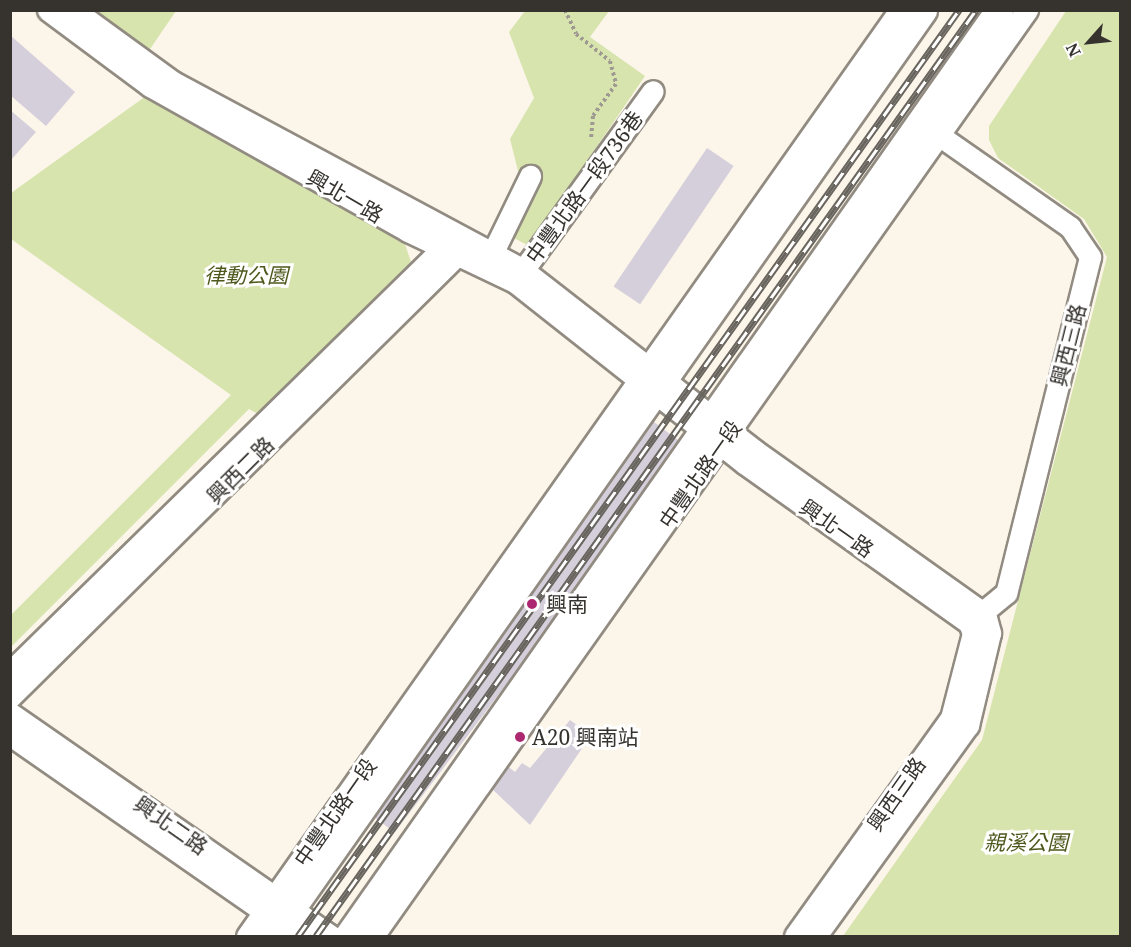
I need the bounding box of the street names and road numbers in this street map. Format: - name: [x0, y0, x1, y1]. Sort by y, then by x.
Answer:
- street label: 中豐北路一段736巷: [520, 106, 648, 268]
- street label: 興北一路: [302, 164, 388, 228]
- street label: 興西三路: [1046, 301, 1090, 389]
- street label: 中豐北路一段: [654, 415, 746, 533]
- street label: 興西二路: [201, 431, 279, 509]
- street label: 興北一路: [795, 494, 879, 562]
- street label: 興西三路: [862, 752, 930, 836]
- street label: 中豐北路一段: [289, 753, 381, 871]
- street label: 興北二路: [129, 791, 213, 859]

